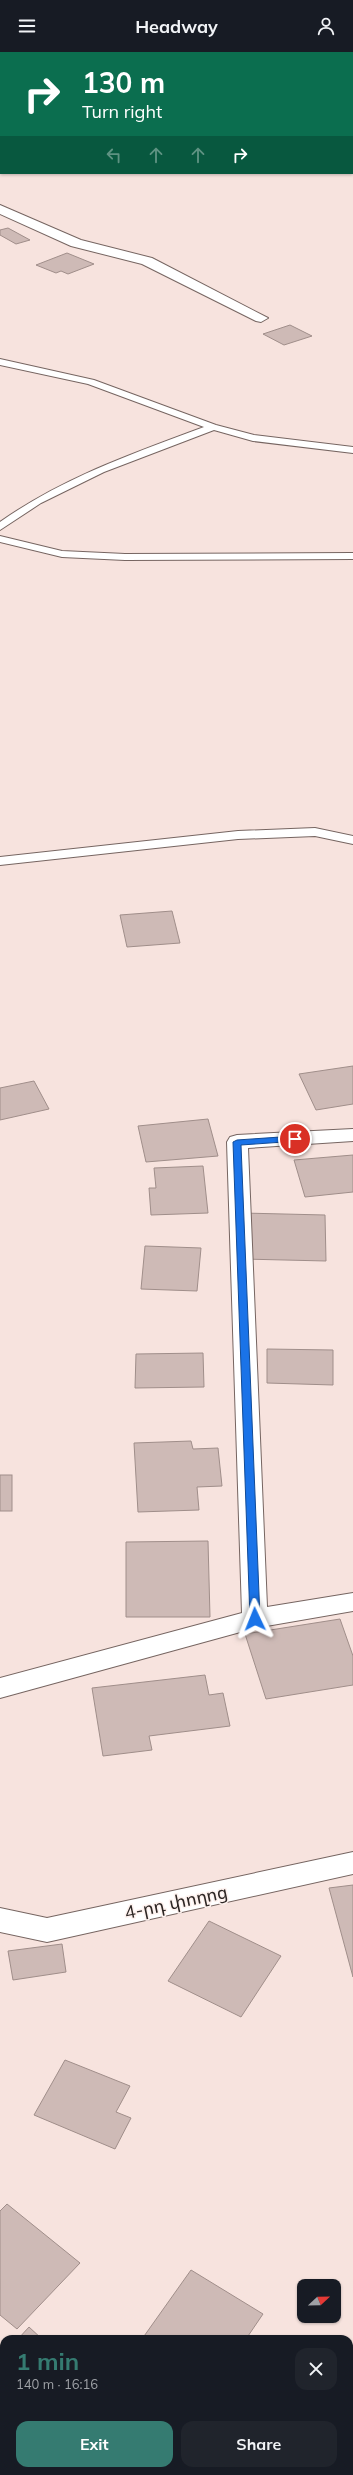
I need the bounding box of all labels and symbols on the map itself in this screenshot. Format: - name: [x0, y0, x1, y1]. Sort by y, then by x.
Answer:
- pin: [278, 1122, 312, 1156]
- position arrow: [234, 1598, 276, 1640]
- street label: 4-րդ փողոց: [122, 1880, 230, 1924]
- north arrow: [297, 2279, 341, 2323]

